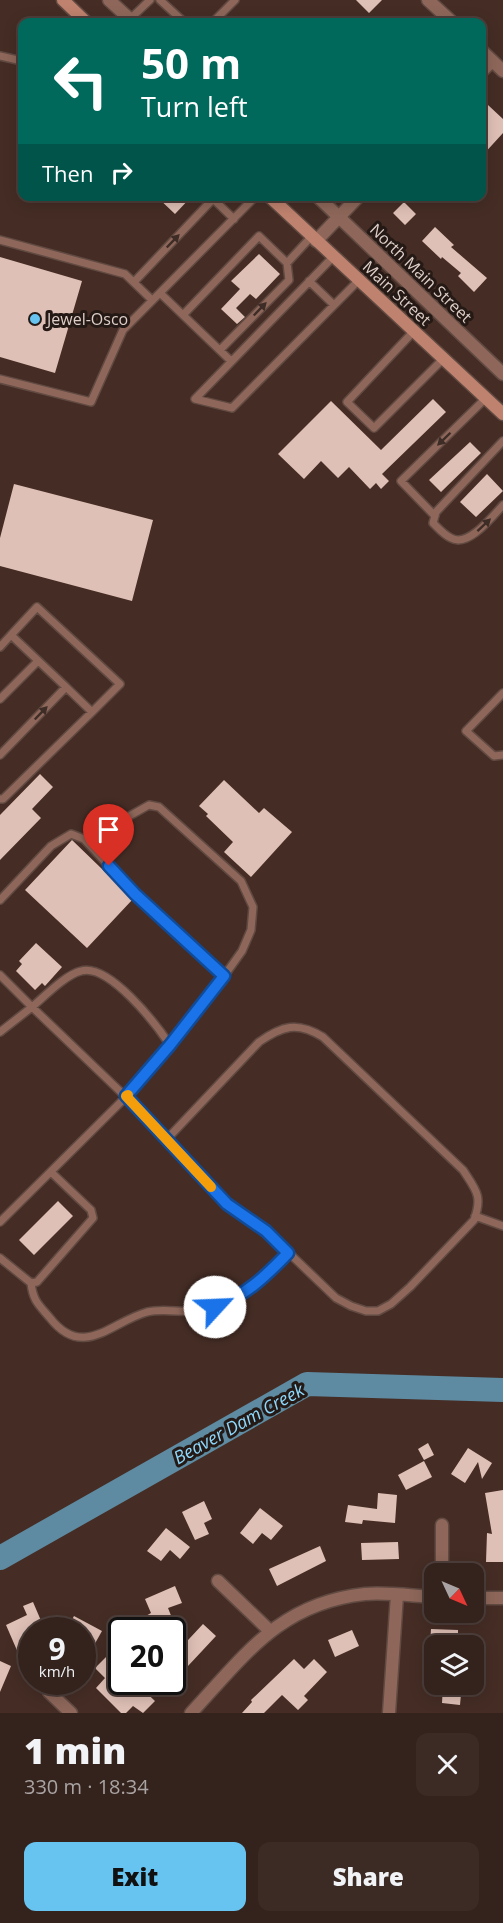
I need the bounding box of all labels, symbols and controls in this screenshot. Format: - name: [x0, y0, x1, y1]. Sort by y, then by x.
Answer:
- text: 50 m: [141, 34, 241, 91]
- icon: left: [42, 42, 120, 120]
- text: Turn left: [141, 88, 248, 125]
- icon: right: [105, 156, 138, 189]
- text: Then: [42, 158, 93, 188]
- street label: North Main Street: [366, 220, 476, 326]
- one-way arrow: [166, 234, 180, 248]
- street label: Main Street: [359, 257, 435, 329]
- one-way arrow: [253, 302, 267, 316]
- place label: Jewel-Osco: [45, 308, 128, 330]
- marker: Jewel-Osco: [28, 312, 42, 326]
- one-way arrow: [437, 432, 452, 446]
- one-way arrow: [476, 518, 490, 532]
- one-way arrow: [34, 705, 48, 720]
- pin: [83, 804, 134, 866]
- icon: arrive: [92, 813, 125, 846]
- position arrow: [183, 1275, 247, 1339]
- water label: Beaver Dam Creek: [169, 1377, 309, 1469]
- north arrow: [424, 1563, 484, 1623]
- map controls: [424, 1563, 484, 1695]
- speed limit sign: 20: [108, 1617, 186, 1695]
- text: 9: [48, 1628, 66, 1669]
- button: layers: [424, 1635, 484, 1695]
- text: km/h: [39, 1661, 75, 1681]
- text: 1 min: [24, 1726, 126, 1775]
- button: close: [416, 1733, 479, 1796]
- text: 330 m · 18:34: [24, 1773, 149, 1800]
- button: Exit: [24, 1842, 246, 1911]
- button: Share: [258, 1842, 479, 1911]

